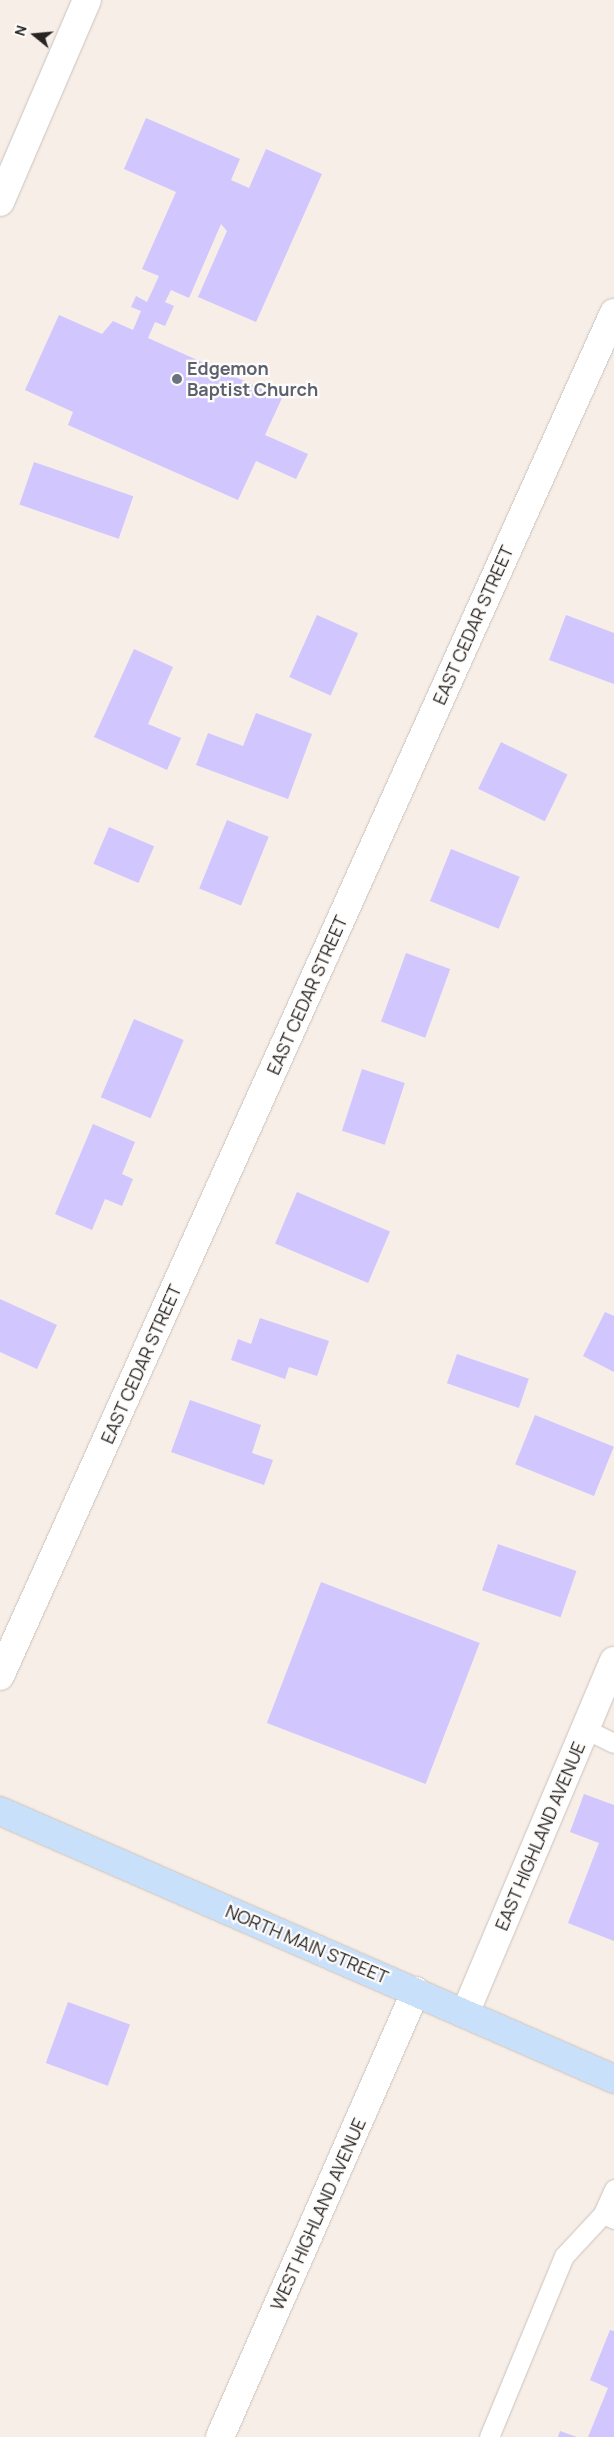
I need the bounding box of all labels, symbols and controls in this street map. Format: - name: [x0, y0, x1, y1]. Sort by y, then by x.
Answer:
- north arrow: [10, 10, 60, 60]
- text: N: [10, 23, 31, 38]
- place label: Edgemon Baptist Church: [187, 358, 318, 400]
- marker: Edgemon Baptist Church: [171, 373, 183, 385]
- street label: EAST CEDAR STREET: [428, 542, 518, 708]
- street label: EAST CEDAR STREET: [262, 912, 352, 1078]
- street label: EAST CEDAR STREET: [96, 1281, 186, 1447]
- street label: EAST HIGHLAND AVENUE: [490, 1738, 590, 1934]
- street label: NORTH MAIN STREET: [222, 1900, 392, 1988]
- street label: WEST HIGHLAND AVENUE: [266, 2114, 370, 2314]

